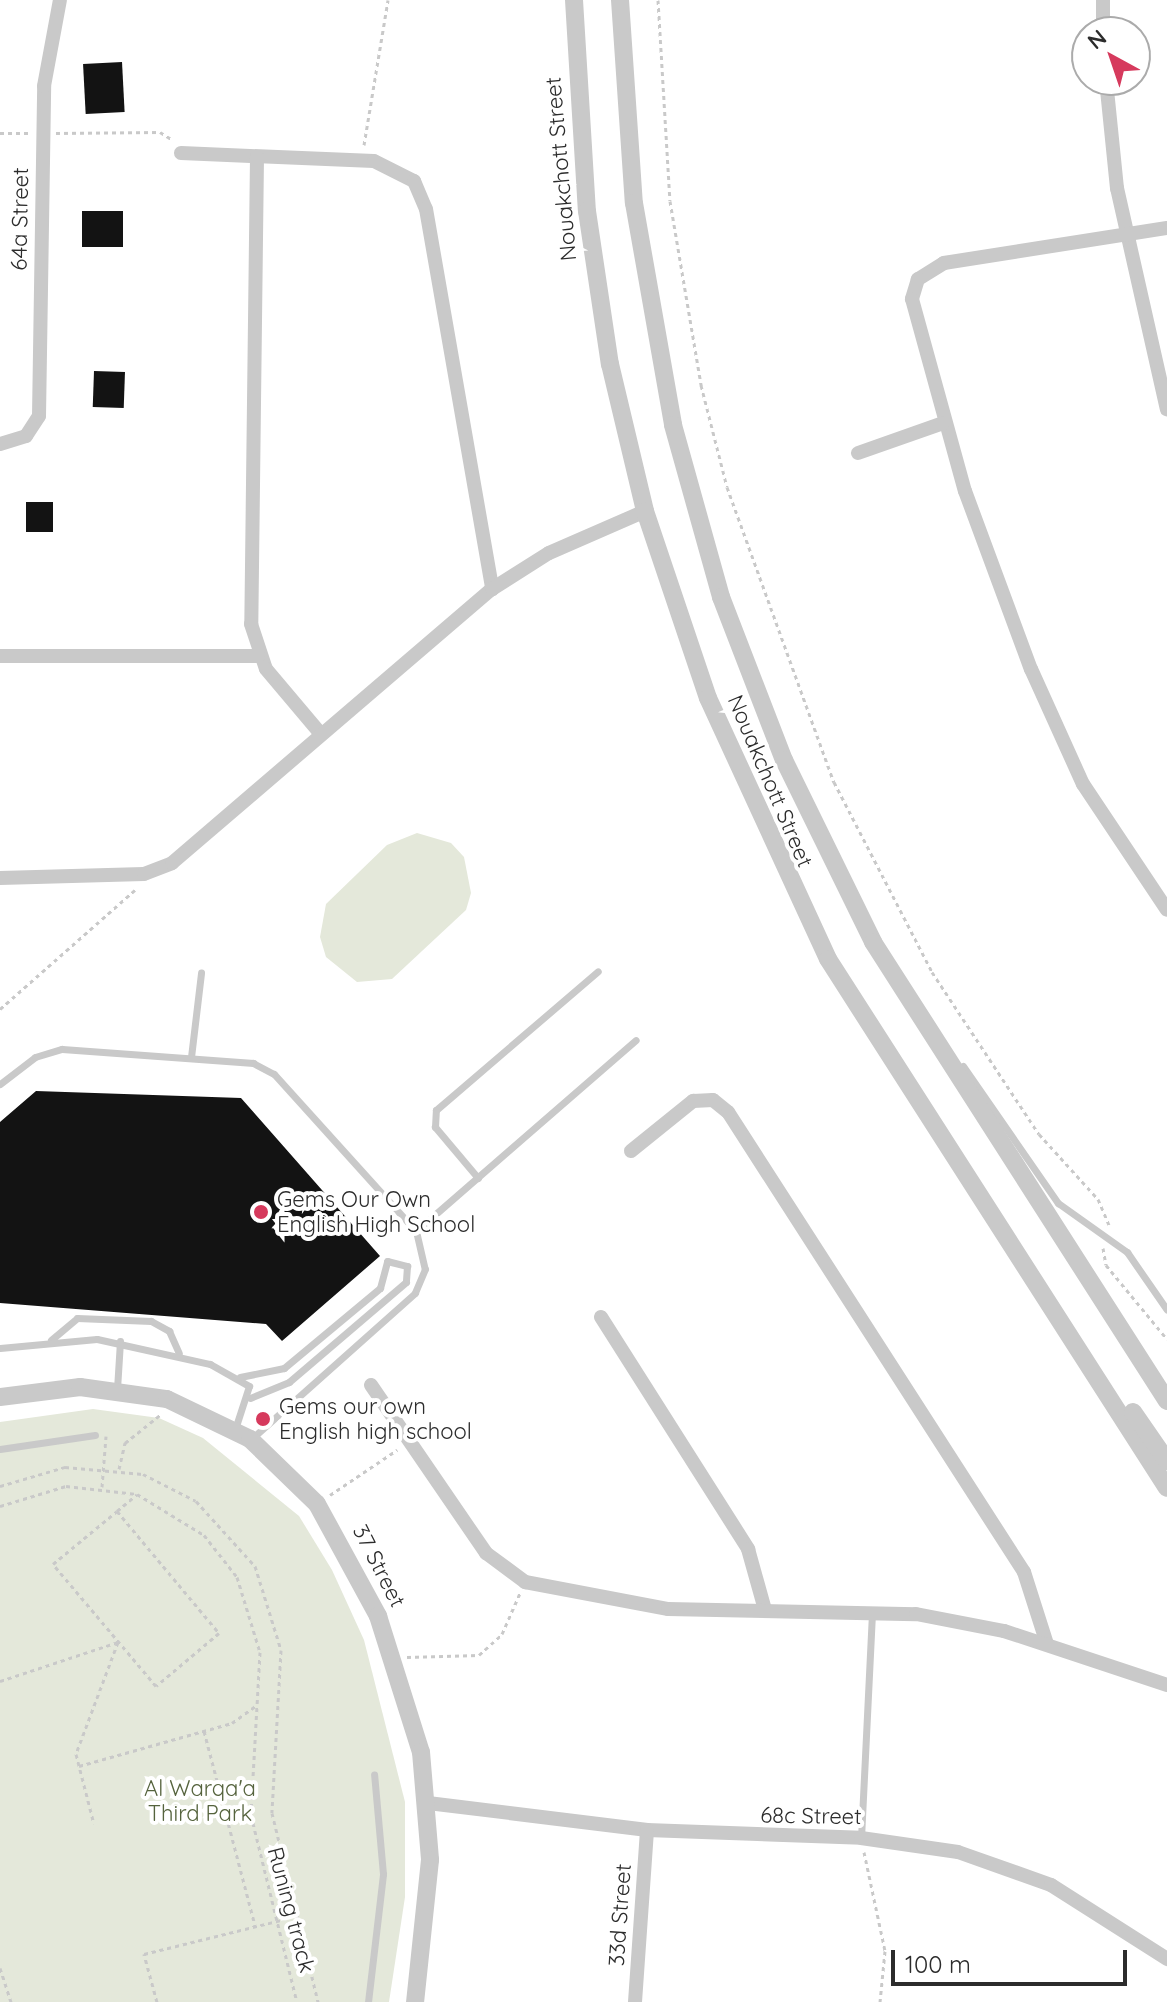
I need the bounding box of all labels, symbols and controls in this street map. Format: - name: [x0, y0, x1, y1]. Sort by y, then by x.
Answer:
- north arrow: [1071, 16, 1151, 96]
- text: N: [1082, 23, 1112, 55]
- street label: Nouakchott Street: [540, 76, 582, 262]
- street label: 64a Street: [6, 167, 34, 271]
- street label: Nouakchott Street: [722, 691, 818, 871]
- place label: Gems Our Own English High School: [277, 1186, 475, 1238]
- marker: Gems Our Own English High School: [252, 1203, 270, 1221]
- place label: Gems our own English high school: [279, 1393, 472, 1444]
- marker: Gems our own English high school: [254, 1410, 272, 1428]
- street label: 37 Street: [347, 1520, 411, 1612]
- park label: Al Warqa'a Third Park: [144, 1775, 256, 1826]
- street label: 68c Street: [760, 1802, 862, 1830]
- street label: Runing track: [262, 1844, 320, 1976]
- street label: 33d Street: [603, 1863, 637, 1967]
- scale bar: [895, 1934, 1131, 1984]
- text: 100 m: [905, 1949, 971, 1979]

